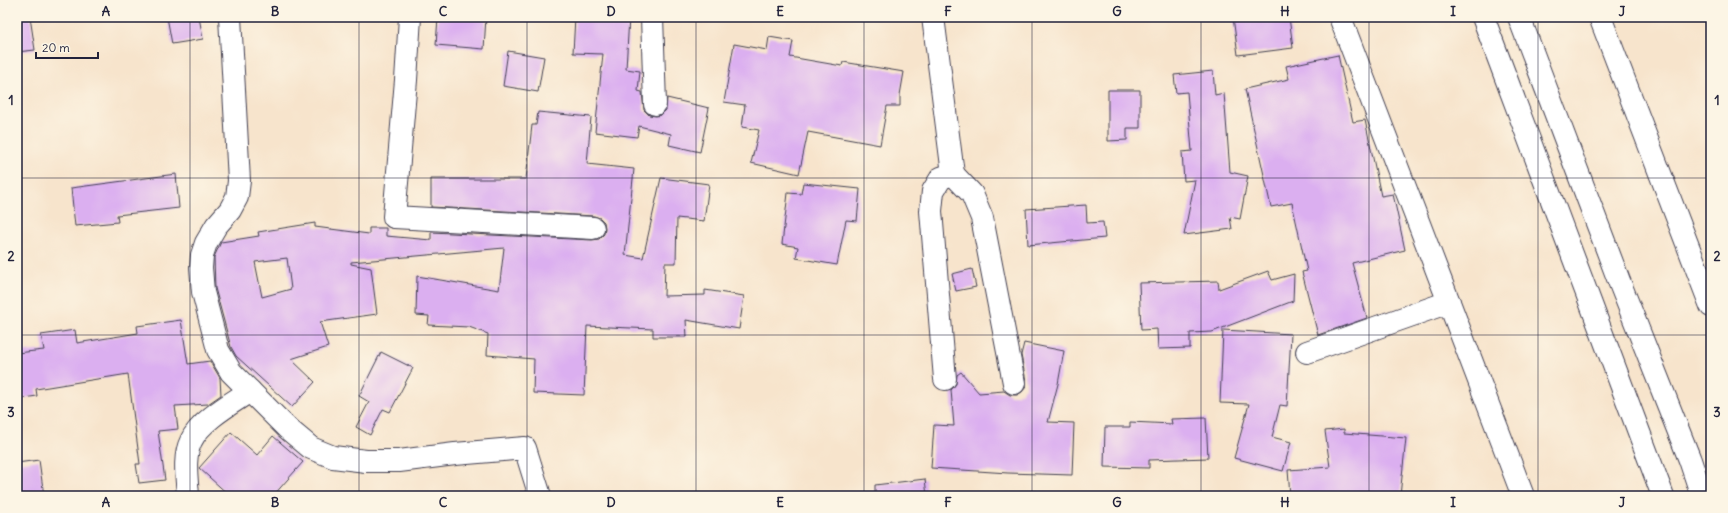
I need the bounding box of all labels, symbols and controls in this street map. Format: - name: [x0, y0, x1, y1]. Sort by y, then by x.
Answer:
- text: A: [102, 3, 111, 20]
- text: B: [271, 3, 280, 20]
- text: C: [439, 3, 448, 20]
- text: D: [606, 3, 616, 20]
- text: E: [776, 3, 784, 20]
- text: F: [944, 3, 952, 20]
- text: G: [1112, 3, 1122, 20]
- text: H: [1280, 3, 1290, 20]
- text: I: [1450, 3, 1456, 20]
- text: J: [1619, 3, 1626, 20]
- scale bar: [36, 34, 98, 60]
- text: 20 m: [42, 40, 70, 55]
- text: 1: [8, 92, 14, 109]
- text: 1: [1714, 92, 1720, 109]
- text: 2: [7, 248, 15, 265]
- text: 2: [1713, 248, 1721, 265]
- text: 3: [7, 404, 15, 421]
- text: 3: [1713, 404, 1721, 421]
- text: A: [102, 494, 111, 511]
- text: B: [271, 494, 280, 511]
- text: C: [439, 494, 448, 511]
- text: D: [606, 494, 616, 511]
- text: E: [776, 494, 784, 511]
- text: F: [944, 494, 952, 511]
- text: G: [1112, 494, 1122, 511]
- text: H: [1280, 494, 1290, 511]
- text: I: [1450, 494, 1456, 511]
- text: J: [1619, 494, 1626, 511]

